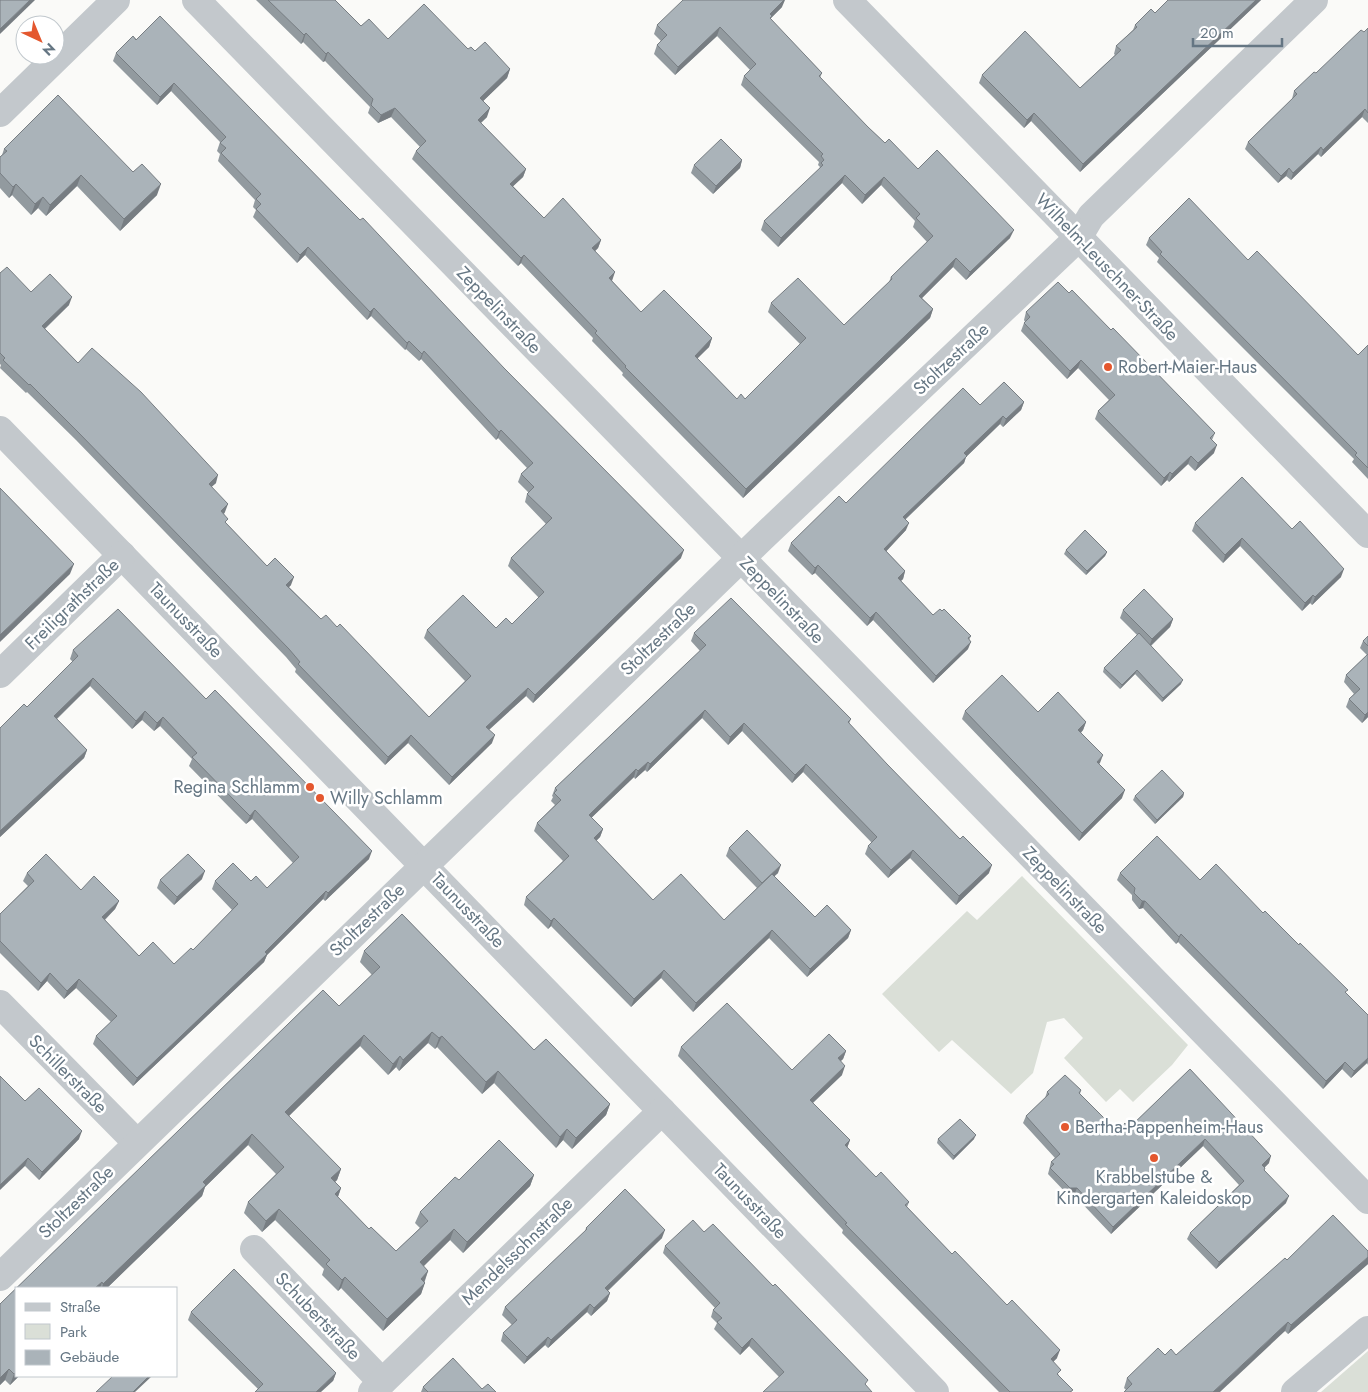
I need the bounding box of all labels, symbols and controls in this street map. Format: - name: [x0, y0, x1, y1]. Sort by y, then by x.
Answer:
- north arrow: [15, 15, 65, 65]
- scale bar: [1193, 15, 1282, 47]
- text: 20 m: [1200, 22, 1234, 44]
- text: N: [38, 38, 60, 60]
- street label: Wilhelm-Leuschner-Straße: [1029, 187, 1185, 347]
- street label: Zeppelinstraße: [451, 261, 547, 359]
- street label: Stoltzestraße: [907, 317, 995, 401]
- place label: Robert-Maier-Haus: [1118, 354, 1257, 380]
- marker: Robert-Maier-Haus: [1102, 361, 1114, 373]
- street label: Zeppelinstraße: [734, 551, 830, 649]
- street label: Freiligrathstraße: [19, 552, 125, 656]
- street label: Taunusstraße: [143, 576, 229, 664]
- street label: Stoltzestraße: [615, 596, 701, 682]
- place label: Regina Schlamm: [173, 774, 300, 800]
- marker: Regina Schlamm: [304, 781, 316, 793]
- place label: Willy Schlamm: [330, 785, 443, 811]
- marker: Willy Schlamm: [314, 792, 326, 804]
- street label: Zeppelinstraße: [1017, 841, 1113, 939]
- street label: Taunusstraße: [425, 866, 511, 954]
- street label: Stoltzestraße: [324, 877, 410, 963]
- street label: Schillerstraße: [23, 1029, 113, 1119]
- place label: Bertha-Pappenheim-Haus: [1075, 1114, 1263, 1140]
- marker: Bertha-Pappenheim-Haus: [1059, 1121, 1071, 1133]
- marker: Krabbelstube & Kindergarten Kaleidoskop: [1148, 1152, 1160, 1164]
- street label: Taunusstraße: [707, 1157, 793, 1245]
- street label: Stoltzestraße: [33, 1159, 119, 1245]
- place label: Krabbelstube & Kindergarten Kaleidoskop: [1056, 1164, 1252, 1211]
- street label: Mendelssohnstraße: [455, 1191, 579, 1311]
- street label: Schubertstraße: [269, 1266, 367, 1366]
- legend: [15, 1287, 178, 1377]
- text: Straße: [60, 1296, 101, 1318]
- text: Park: [60, 1321, 87, 1343]
- text: Gebäude: [60, 1346, 120, 1368]

